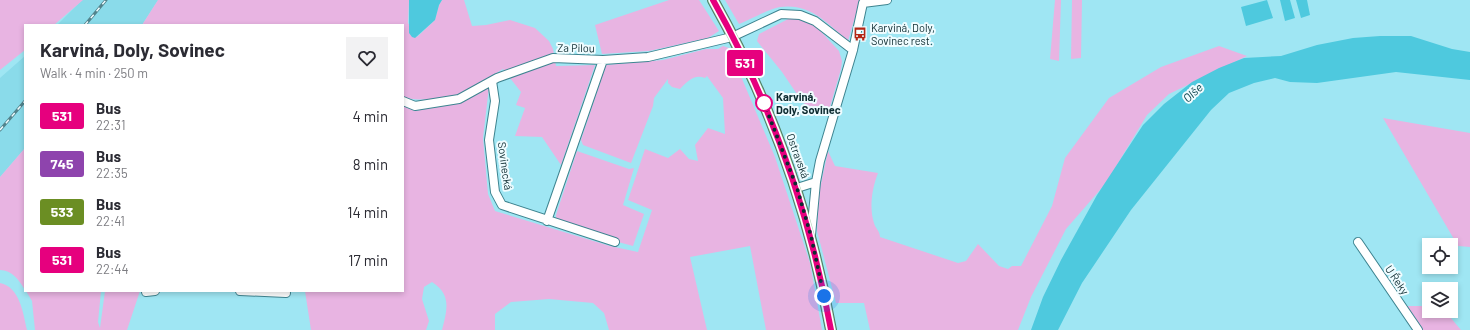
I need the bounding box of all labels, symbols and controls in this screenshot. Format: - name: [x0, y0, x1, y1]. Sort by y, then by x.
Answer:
- place label: Karviná, Doly, Sovinec rest.: [871, 21, 935, 47]
- bus stop icon: Karviná, Doly, Sovinec rest.: [852, 26, 868, 42]
- button: heart: [346, 37, 388, 79]
- text: Karviná, Doly, Sovinec: [40, 38, 225, 61]
- street label: Za Pilou: [557, 41, 595, 54]
- line badge: 531: [722, 50, 768, 76]
- text: 531: [735, 54, 755, 71]
- text: Walk · 4 min · 250 m: [40, 65, 148, 81]
- water label: Olše: [1180, 80, 1205, 105]
- place label: Karviná, Doly, Sovinec: [776, 90, 841, 116]
- marker: Karviná, Doly, Sovinec: [755, 94, 773, 112]
- text: Bus: [96, 99, 121, 117]
- text: 531: [52, 107, 72, 124]
- text: 4 min: [352, 107, 388, 125]
- text: 22:31: [96, 117, 126, 133]
- street label: Ostravská: [784, 132, 813, 180]
- street label: Sovinecká: [496, 141, 515, 191]
- text: Bus: [96, 147, 121, 165]
- text: 745: [51, 155, 73, 172]
- text: 8 min: [353, 155, 388, 173]
- text: 22:35: [96, 165, 128, 181]
- text: Bus: [96, 195, 121, 213]
- text: 533: [51, 203, 73, 220]
- text: 14 min: [347, 203, 388, 221]
- text: 22:41: [96, 213, 125, 229]
- map controls: [1422, 238, 1458, 318]
- button: locate: [1422, 238, 1458, 274]
- text: Bus: [96, 243, 121, 261]
- text: 531: [52, 251, 72, 268]
- text: 17 min: [348, 251, 388, 269]
- text: 22:44: [96, 261, 129, 277]
- street label: U Řeky: [1383, 263, 1412, 297]
- button: layers: [1422, 282, 1458, 318]
- your location: [814, 286, 834, 306]

